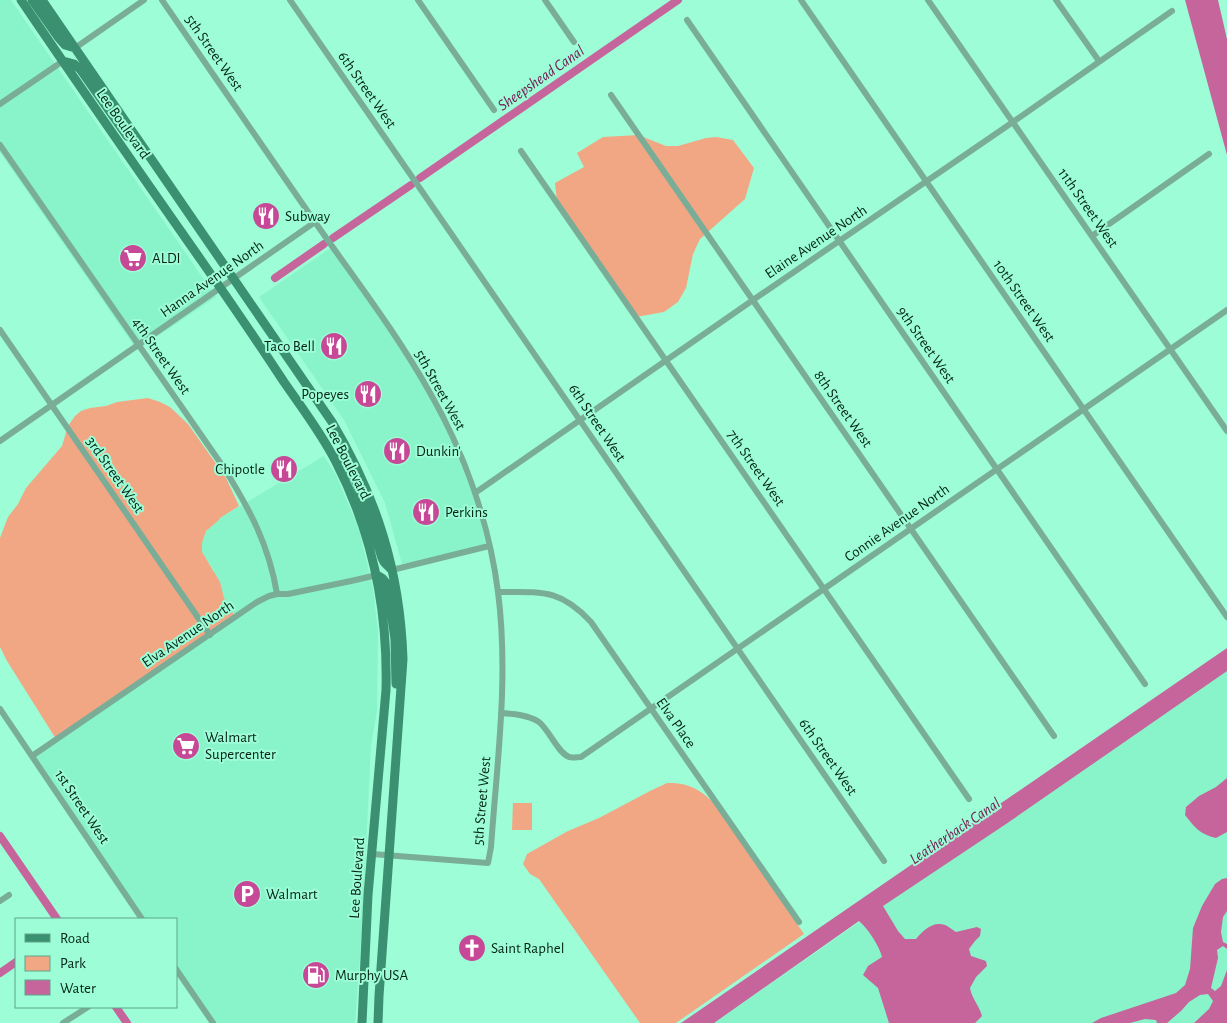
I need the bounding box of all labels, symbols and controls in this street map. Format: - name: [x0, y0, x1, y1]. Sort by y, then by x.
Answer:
- street label: 5th Street West: [182, 12, 246, 94]
- water label: Sheepshead Canal: [495, 42, 588, 115]
- street label: 6th Street West: [335, 49, 399, 131]
- street label: Lee Boulevard: [94, 86, 153, 162]
- street label: 11th Street West: [1055, 166, 1121, 251]
- restaurant icon: Subway: [251, 201, 281, 231]
- street label: Elaine Avenue North: [762, 202, 870, 282]
- place label: Subway: [285, 209, 331, 224]
- street label: Hanna Avenue North: [158, 238, 266, 320]
- supermarket icon: ALDI: [118, 243, 148, 273]
- place label: ALDI: [152, 251, 181, 266]
- street label: 10th Street West: [990, 257, 1058, 345]
- street label: 9th Street West: [894, 304, 958, 386]
- street label: 4th Street West: [129, 315, 193, 397]
- restaurant icon: Taco Bell: [319, 331, 349, 361]
- place label: Taco Bell: [264, 339, 315, 354]
- street label: 5th Street West: [412, 347, 468, 433]
- street label: 8th Street West: [811, 368, 875, 450]
- restaurant icon: Popeyes: [353, 379, 383, 409]
- street label: 6th Street West: [566, 382, 628, 465]
- place label: Popeyes: [301, 387, 349, 402]
- street label: Lee Boulevard: [323, 422, 373, 502]
- street label: 7th Street West: [724, 427, 788, 509]
- street label: 3rd Street West: [83, 434, 147, 516]
- restaurant icon: Dunkin': [382, 436, 412, 466]
- place label: Dunkin': [416, 444, 461, 459]
- restaurant icon: Chipotle: [269, 454, 299, 484]
- place label: Chipotle: [215, 462, 265, 477]
- street label: Connie Avenue North: [842, 481, 952, 565]
- restaurant icon: Perkins: [411, 497, 441, 527]
- place label: Perkins: [445, 505, 488, 520]
- street label: Elva Avenue North: [139, 598, 237, 670]
- street label: Elva Place: [653, 695, 699, 751]
- street label: 6th Street West: [796, 716, 860, 798]
- place label: Walmart Supercenter: [205, 730, 276, 762]
- supermarket icon: Walmart Supercenter: [171, 731, 201, 761]
- street label: 5th Street West: [471, 756, 493, 846]
- street label: 1st Street West: [52, 767, 112, 847]
- water label: Leatherback Canal: [907, 795, 1003, 867]
- street label: Lee Boulevard: [347, 837, 367, 919]
- parking icon: Walmart: [232, 879, 262, 909]
- place label: Walmart: [266, 887, 318, 902]
- legend: [15, 918, 178, 1008]
- text: Road: [60, 931, 90, 946]
- church icon: Saint Raphel: [457, 933, 487, 963]
- place label: Saint Raphel: [491, 941, 564, 956]
- text: Park: [60, 956, 86, 971]
- fuel station icon: Murphy USA: [301, 960, 331, 990]
- place label: Murphy USA: [335, 968, 408, 983]
- text: Water: [60, 981, 96, 996]

